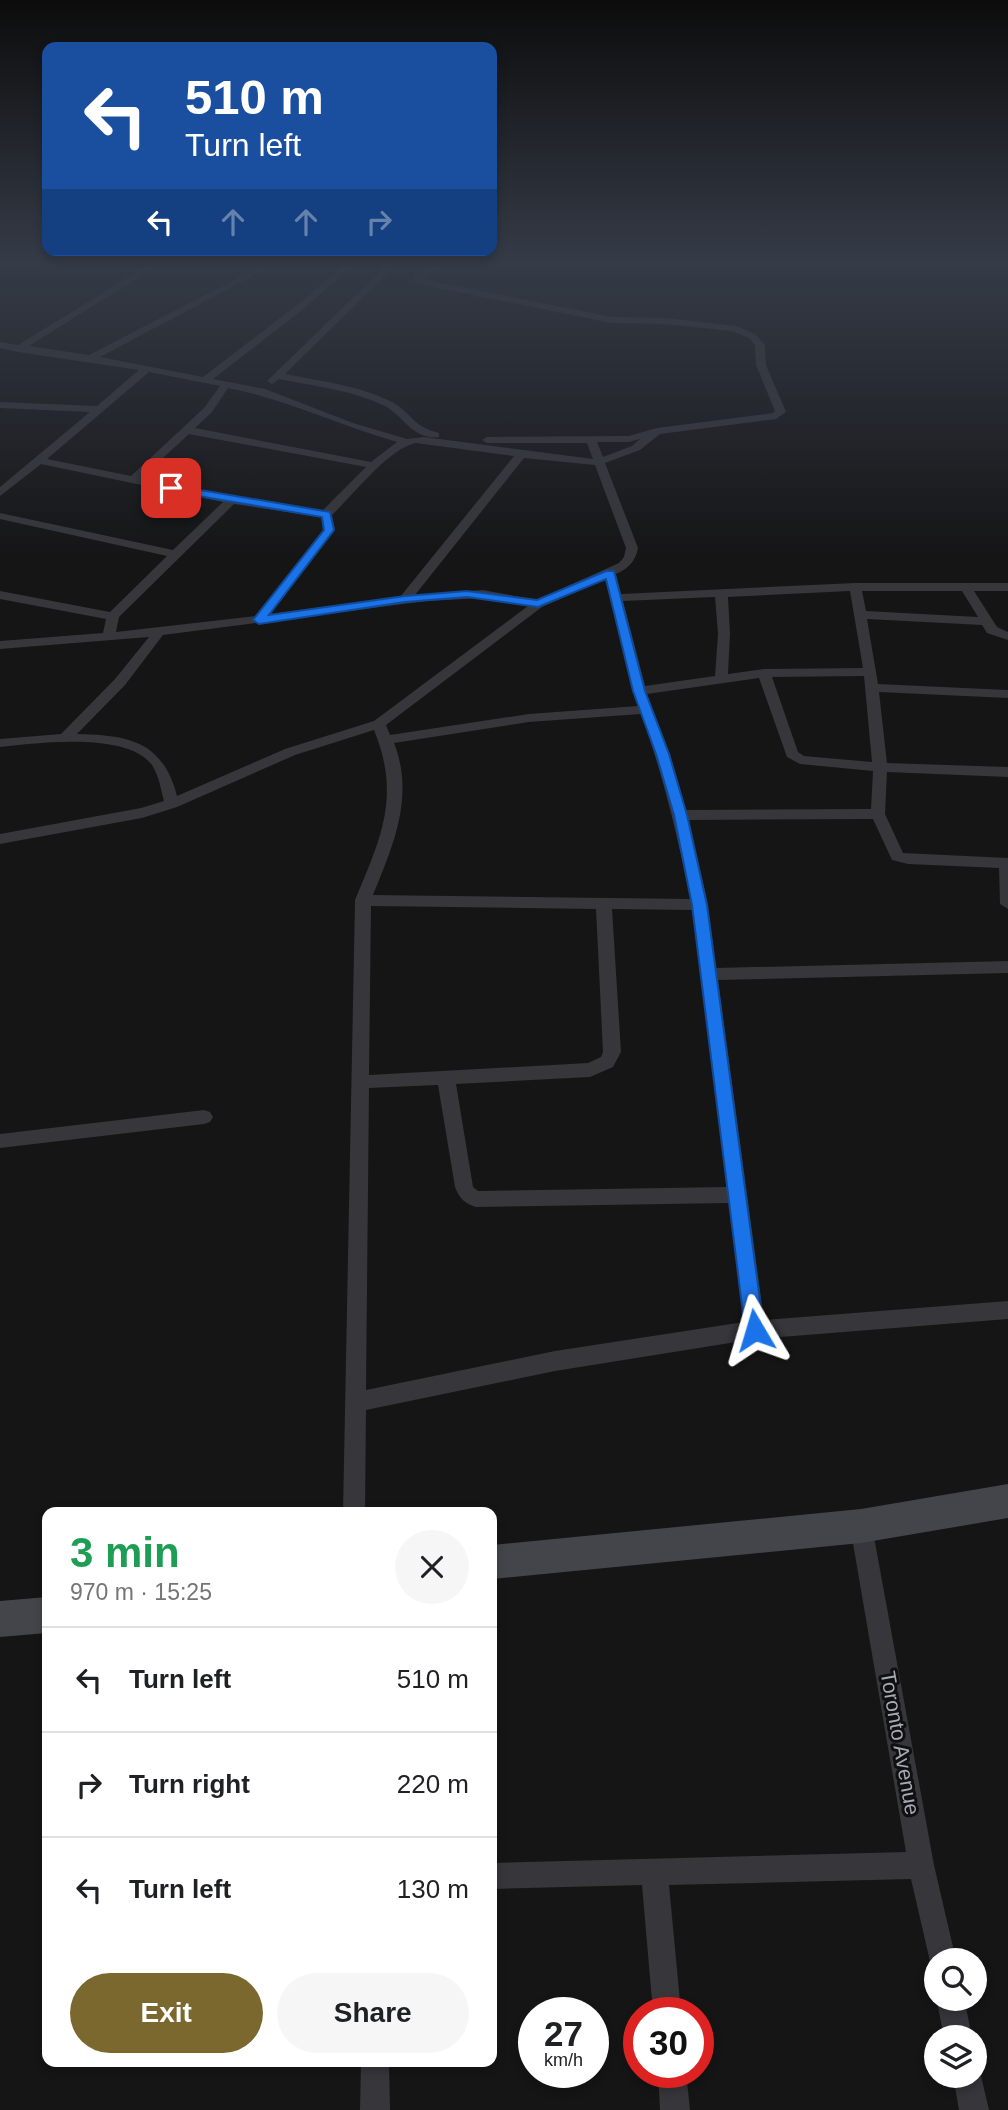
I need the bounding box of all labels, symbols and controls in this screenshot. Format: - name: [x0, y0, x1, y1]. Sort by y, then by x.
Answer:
- icon: left: [70, 70, 161, 161]
- text: 510 m: [185, 70, 324, 124]
- text: Turn left: [185, 127, 301, 163]
- icon: left: [141, 203, 179, 241]
- icon: ahead: [214, 203, 252, 241]
- icon: ahead: [287, 203, 325, 241]
- icon: right: [360, 203, 398, 241]
- pin: [141, 458, 201, 518]
- icon: arrive: [152, 469, 190, 507]
- position arrow: [718, 1293, 792, 1367]
- text: 3 min: [70, 1529, 180, 1576]
- button: close: [395, 1530, 469, 1604]
- text: 970 m · 15:25: [70, 1579, 212, 1605]
- icon: left: [70, 1661, 108, 1699]
- text: Turn left: [129, 1664, 231, 1694]
- text: 510 m: [397, 1664, 469, 1694]
- street label: Toronto Avenue: [877, 1669, 924, 1817]
- icon: right: [70, 1766, 108, 1804]
- text: Turn right: [129, 1769, 250, 1799]
- text: 220 m: [397, 1769, 469, 1799]
- icon: left: [70, 1871, 108, 1909]
- text: Turn left: [129, 1874, 231, 1904]
- text: 130 m: [397, 1874, 469, 1904]
- map controls: [924, 1948, 987, 2088]
- button: search: [924, 1948, 987, 2011]
- button: Exit: [70, 1973, 263, 2053]
- button: Share: [277, 1973, 469, 2053]
- speed limit sign: 30: [623, 1997, 714, 2088]
- text: 27: [544, 2014, 583, 2053]
- button: layers: [924, 2025, 987, 2088]
- text: km/h: [544, 2050, 583, 2070]

